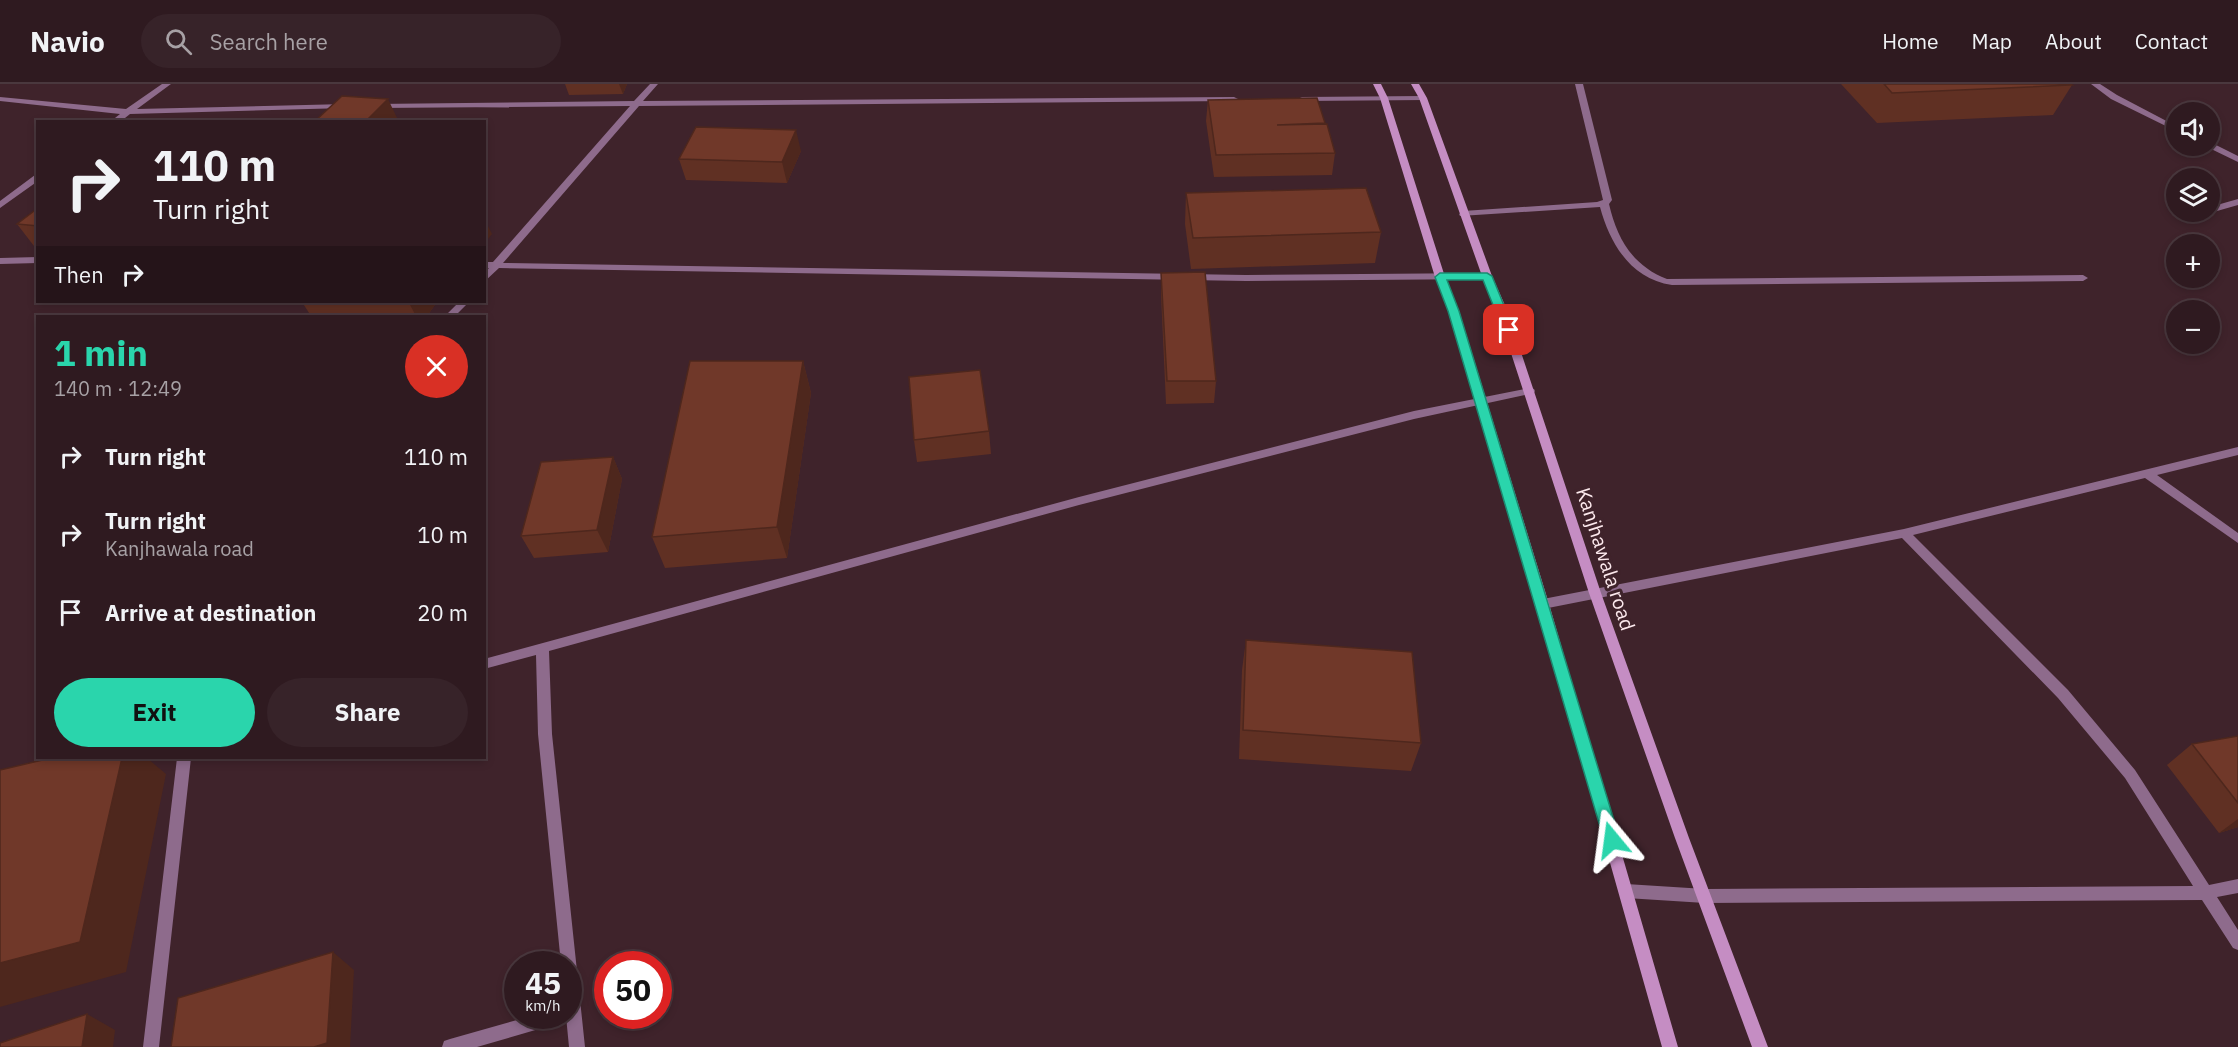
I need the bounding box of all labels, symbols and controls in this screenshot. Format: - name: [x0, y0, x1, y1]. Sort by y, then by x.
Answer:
- search box: [141, 14, 561, 68]
- text: Navio: [30, 23, 105, 60]
- icon: search: [162, 25, 195, 58]
- text: Search here: [210, 27, 328, 56]
- text: Home: [1882, 27, 1939, 55]
- text: Map: [1972, 27, 2012, 55]
- text: About: [2045, 27, 2102, 55]
- text: Contact: [2135, 27, 2208, 55]
- map controls: [2166, 102, 2220, 354]
- button: sound: [2166, 102, 2220, 156]
- text: 110 m: [153, 138, 276, 193]
- icon: right: [54, 144, 132, 222]
- button: layers: [2166, 168, 2220, 222]
- text: Turn right: [153, 191, 270, 226]
- button: +: [2166, 234, 2220, 288]
- icon: right: [116, 258, 149, 291]
- text: Then: [54, 260, 104, 289]
- button: −: [2166, 300, 2220, 354]
- pin: [1483, 304, 1534, 355]
- icon: arrive: [1492, 313, 1525, 346]
- text: 1 min: [54, 329, 148, 376]
- button: close: [405, 335, 468, 398]
- text: 140 m · 12:49: [54, 375, 182, 402]
- icon: right: [54, 440, 87, 473]
- text: Turn right: [105, 442, 206, 471]
- text: 110 m: [404, 442, 468, 471]
- street label: Kanjhawala road: [1570, 484, 1642, 634]
- text: Turn right: [105, 506, 206, 535]
- icon: right: [54, 518, 87, 551]
- text: 10 m: [417, 520, 468, 549]
- text: Kanjhawala road: [105, 535, 254, 562]
- icon: arrive: [54, 596, 87, 629]
- text: Arrive at destination: [105, 598, 316, 627]
- text: 20 m: [417, 598, 468, 627]
- button: Exit: [54, 678, 255, 747]
- button: Share: [267, 678, 468, 747]
- position arrow: [1580, 808, 1644, 872]
- speed limit sign: 50: [594, 951, 672, 1029]
- text: 45: [525, 963, 561, 1002]
- text: km/h: [525, 996, 561, 1015]

